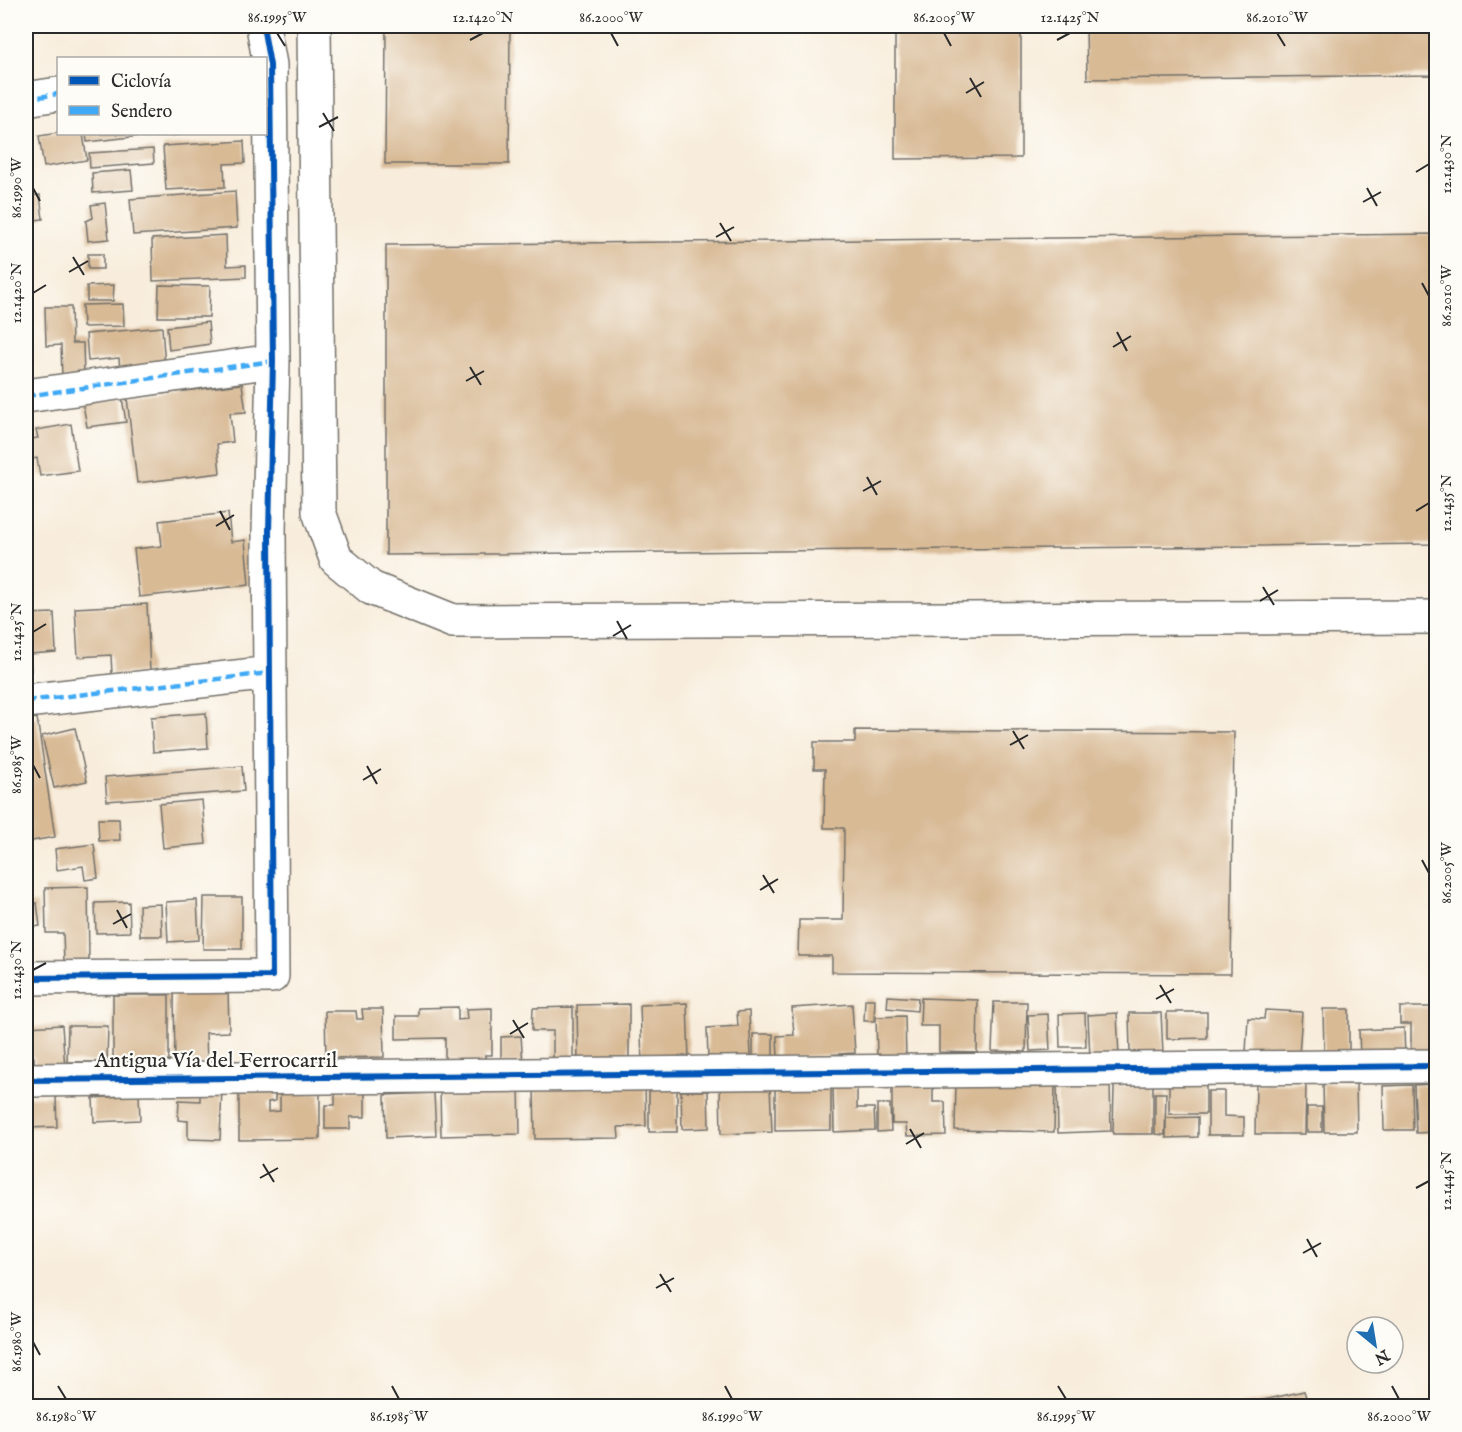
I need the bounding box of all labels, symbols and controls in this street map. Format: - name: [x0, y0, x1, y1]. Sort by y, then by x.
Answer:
- text: 86.1995°W: [248, 8, 307, 27]
- text: 12.1420°N: [453, 8, 513, 27]
- text: 86.2000°W: [579, 8, 644, 27]
- text: 86.2005°W: [913, 8, 976, 27]
- text: 12.1425°N: [1041, 8, 1099, 27]
- text: 86.2010°W: [1246, 8, 1309, 27]
- legend: [57, 57, 267, 135]
- text: Ciclovía: [111, 71, 171, 94]
- text: Sendero: [111, 101, 173, 124]
- text: 12.1430°N: [1437, 134, 1456, 194]
- text: 86.1990°W: [7, 157, 26, 218]
- text: 12.1420°N: [7, 263, 26, 323]
- text: 86.2010°W: [1437, 264, 1456, 327]
- text: 12.1435°N: [1437, 474, 1456, 532]
- text: 12.1425°N: [7, 603, 26, 661]
- text: 86.1985°W: [7, 735, 26, 794]
- text: 86.2005°W: [1437, 841, 1456, 904]
- text: 12.1430°N: [7, 940, 26, 1000]
- street label: Antigua Vía del Ferrocarril: [93, 1047, 338, 1075]
- text: 12.1445°N: [1437, 1151, 1456, 1211]
- text: 86.1980°W: [7, 1311, 26, 1372]
- north arrow: [1345, 1315, 1405, 1375]
- text: N: [1370, 1344, 1393, 1368]
- text: 86.1980°W: [36, 1407, 97, 1426]
- text: 86.1985°W: [370, 1407, 429, 1426]
- text: 86.1990°W: [702, 1407, 763, 1426]
- text: 86.1995°W: [1037, 1407, 1096, 1426]
- text: 86.2000°W: [1367, 1407, 1432, 1426]

